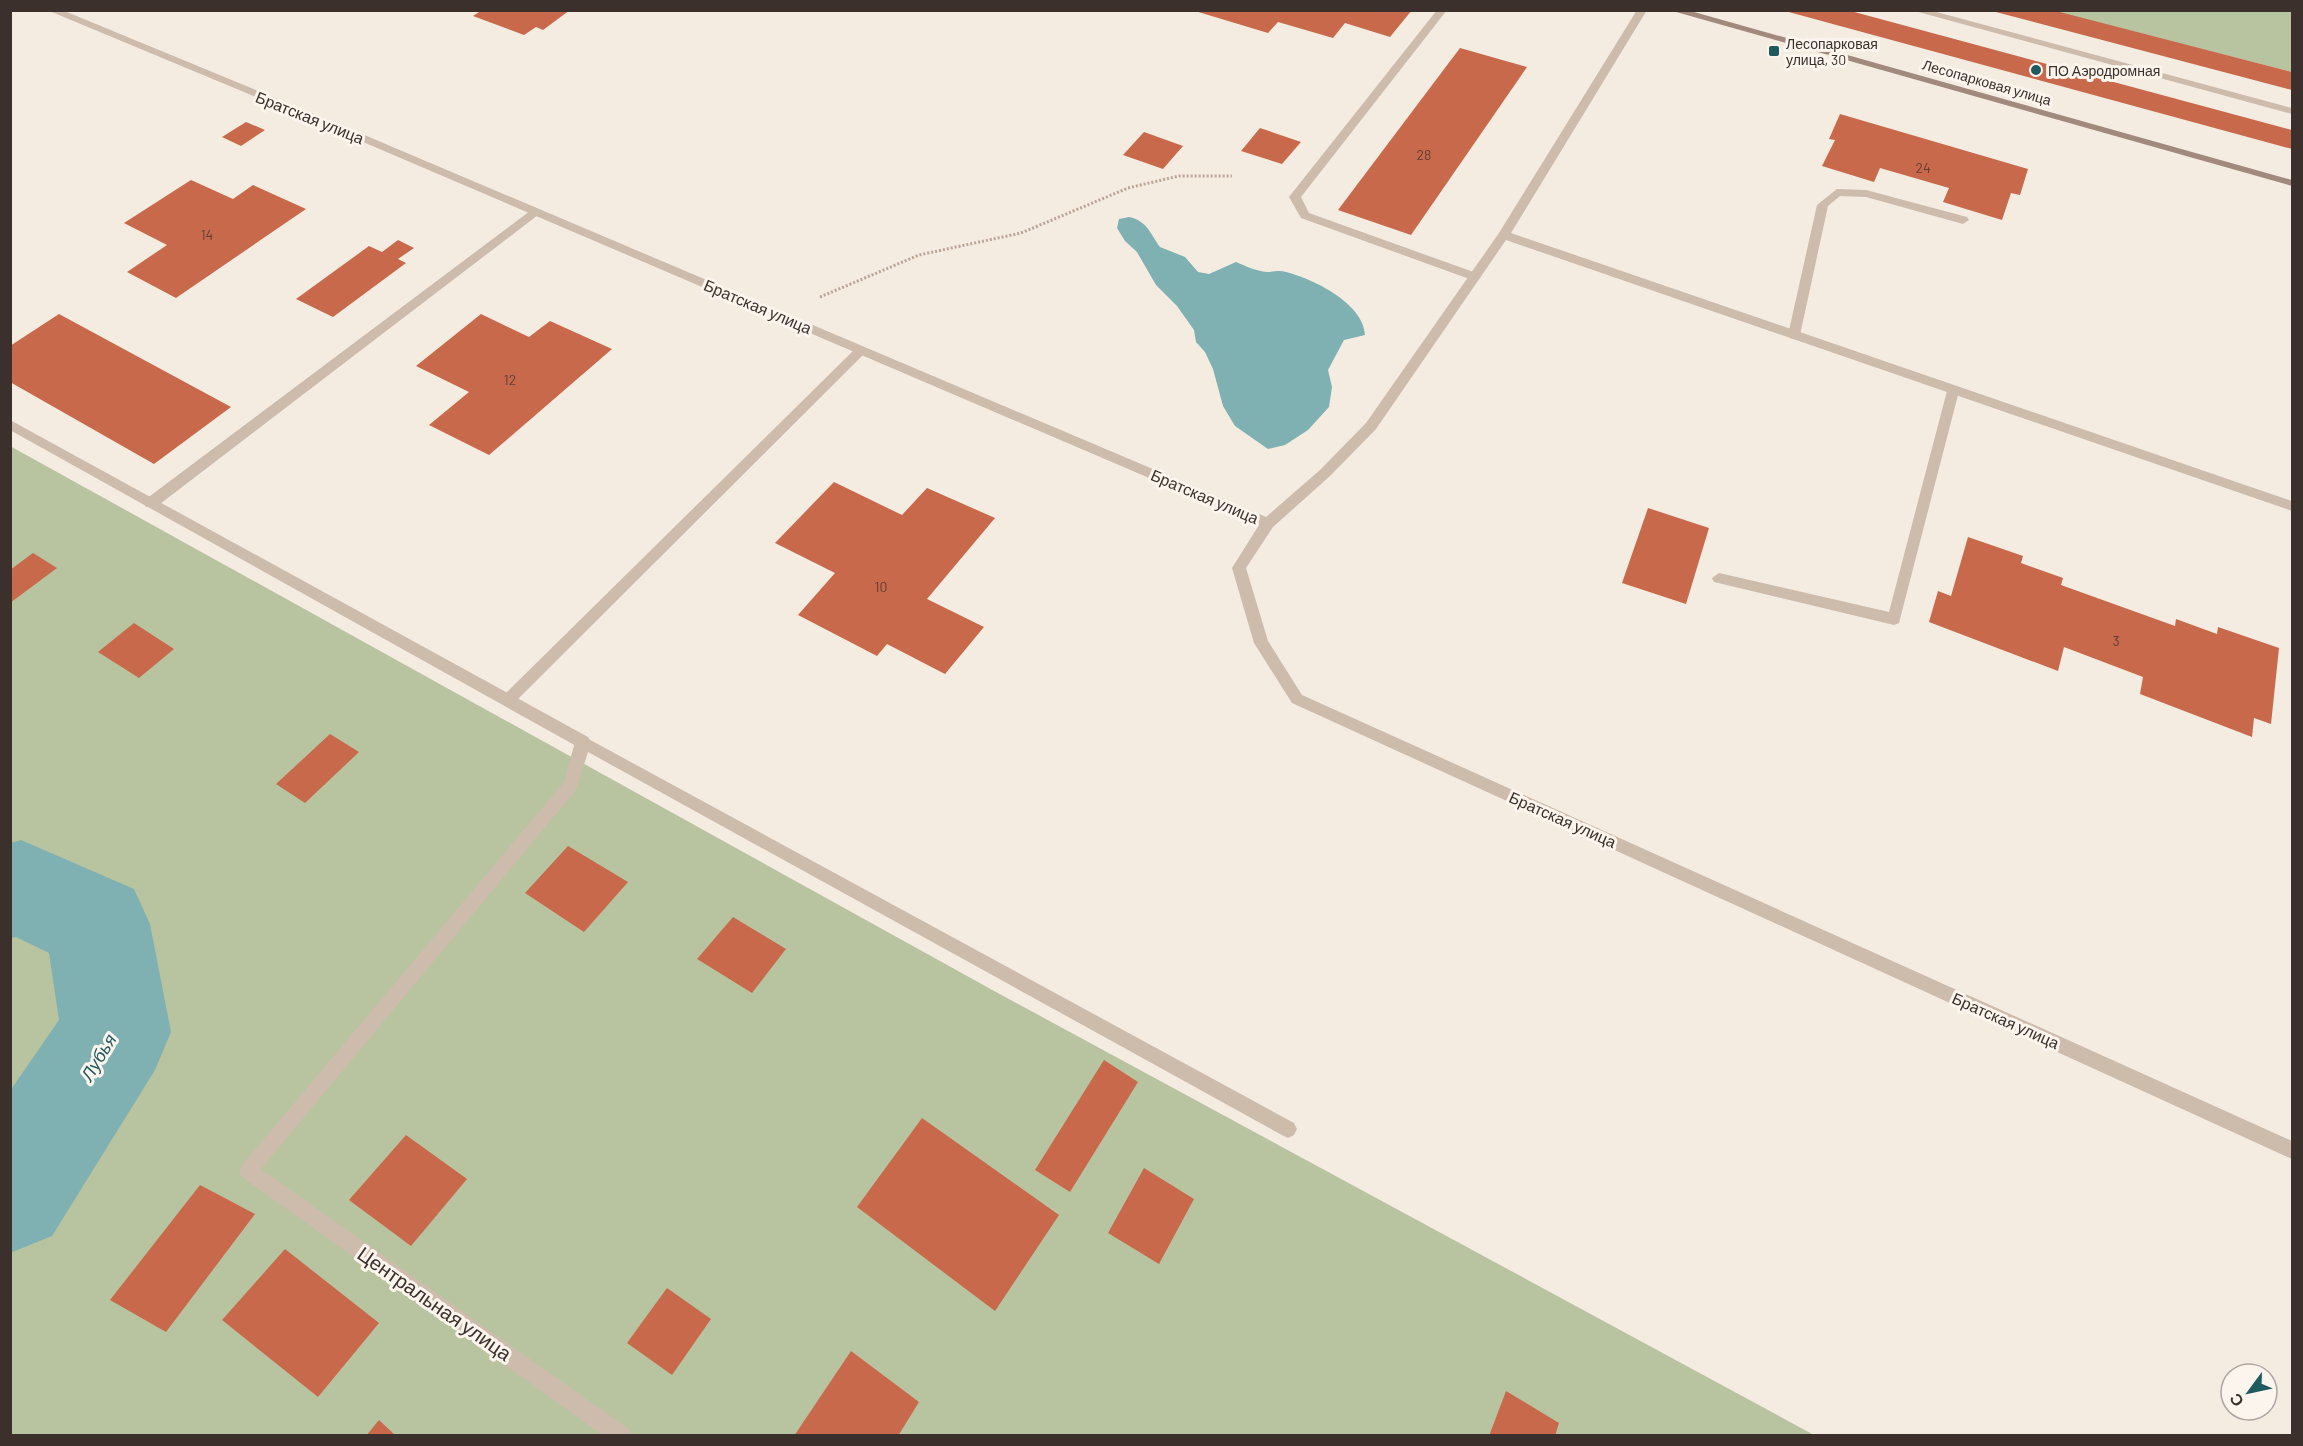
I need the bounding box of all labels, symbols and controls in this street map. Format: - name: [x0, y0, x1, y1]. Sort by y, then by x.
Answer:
- place label: Лесопарковая улица, 30: [1786, 35, 1878, 68]
- marker: Лесопарковая улица, 30: [1767, 44, 1781, 58]
- street label: Лесопарковая улица: [1921, 55, 2054, 109]
- place label: ПО Аэродромная: [2048, 62, 2160, 79]
- marker: ПО Аэродромная: [2029, 63, 2043, 77]
- street label: Братская улица: [253, 87, 367, 147]
- house number: 28: [1417, 146, 1431, 163]
- house number: 24: [1915, 159, 1931, 176]
- house number: 14: [201, 226, 213, 243]
- street label: Братская улица: [701, 275, 815, 337]
- house number: 12: [504, 371, 516, 388]
- street label: Братская улица: [1148, 465, 1262, 527]
- house number: 10: [875, 578, 887, 595]
- house number: 3: [2112, 632, 2120, 649]
- street label: Братская улица: [1507, 787, 1620, 851]
- street label: Братская улица: [1950, 988, 2063, 1052]
- water label: Лубья: [75, 1029, 121, 1085]
- street label: Центральная улица: [353, 1241, 517, 1366]
- north arrow: [2219, 1362, 2279, 1422]
- text: С: [2225, 1390, 2247, 1410]

